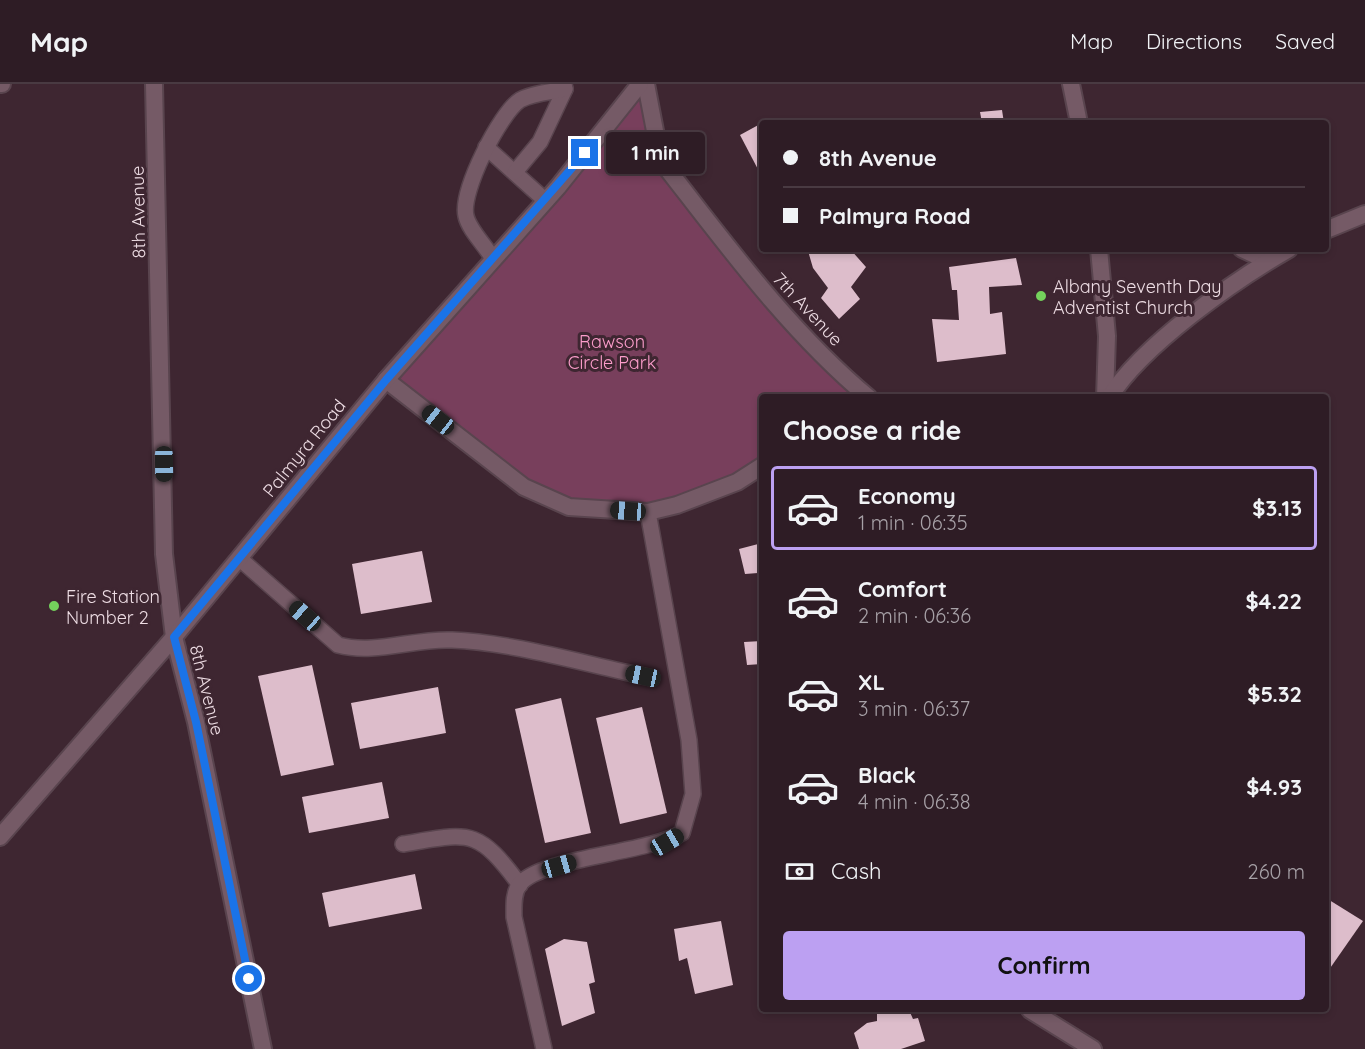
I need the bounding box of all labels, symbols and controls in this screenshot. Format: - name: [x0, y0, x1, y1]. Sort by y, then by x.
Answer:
- text: Map: [30, 24, 88, 59]
- text: Map: [1070, 28, 1113, 54]
- text: Directions: [1146, 28, 1242, 54]
- text: Saved: [1275, 28, 1335, 54]
- callout: 1 min: [606, 132, 705, 174]
- route end: [571, 139, 598, 166]
- text: 1 min: [631, 140, 680, 165]
- text: 8th Avenue: [819, 144, 937, 172]
- street label: 8th Avenue: [126, 166, 150, 258]
- text: Palmyra Road: [819, 202, 971, 230]
- street label: 7th Avenue: [768, 267, 848, 351]
- place label: Albany Seventh Day Adventist Church: [1053, 275, 1222, 319]
- marker: Albany Seventh Day Adventist Church: [1034, 289, 1048, 303]
- park label: Rawson Circle Park: [568, 330, 656, 374]
- street label: Palmyra Road: [257, 394, 351, 502]
- car: [418, 402, 458, 438]
- text: Choose a ride: [783, 413, 961, 447]
- car: [155, 446, 173, 482]
- icon: car: [786, 481, 840, 535]
- text: Economy: [858, 482, 956, 510]
- text: $3.13: [1252, 494, 1302, 522]
- car: [609, 501, 647, 521]
- text: 1 min · 06:35: [858, 510, 968, 535]
- icon: car: [786, 574, 840, 628]
- text: Comfort: [858, 575, 947, 603]
- place label: Fire Station Number 2: [66, 585, 160, 629]
- text: $4.22: [1245, 587, 1302, 615]
- car: [286, 597, 324, 635]
- marker: Fire Station Number 2: [47, 599, 61, 613]
- text: 2 min · 06:36: [858, 603, 971, 628]
- street label: 8th Avenue: [185, 642, 229, 738]
- car: [624, 663, 662, 689]
- icon: car: [786, 667, 840, 721]
- text: XL: [858, 668, 885, 696]
- text: $5.32: [1247, 680, 1302, 708]
- text: 3 min · 06:37: [858, 696, 970, 721]
- icon: car: [786, 760, 840, 814]
- text: Black: [858, 761, 916, 789]
- text: $4.93: [1246, 773, 1302, 801]
- text: 4 min · 06:38: [858, 789, 971, 814]
- car: [647, 825, 687, 859]
- car: [539, 852, 579, 880]
- icon: cash: [783, 855, 816, 888]
- text: Cash: [831, 857, 882, 885]
- text: 260 m: [1248, 859, 1305, 884]
- button: Confirm: [783, 931, 1305, 1000]
- route start: [235, 965, 262, 992]

